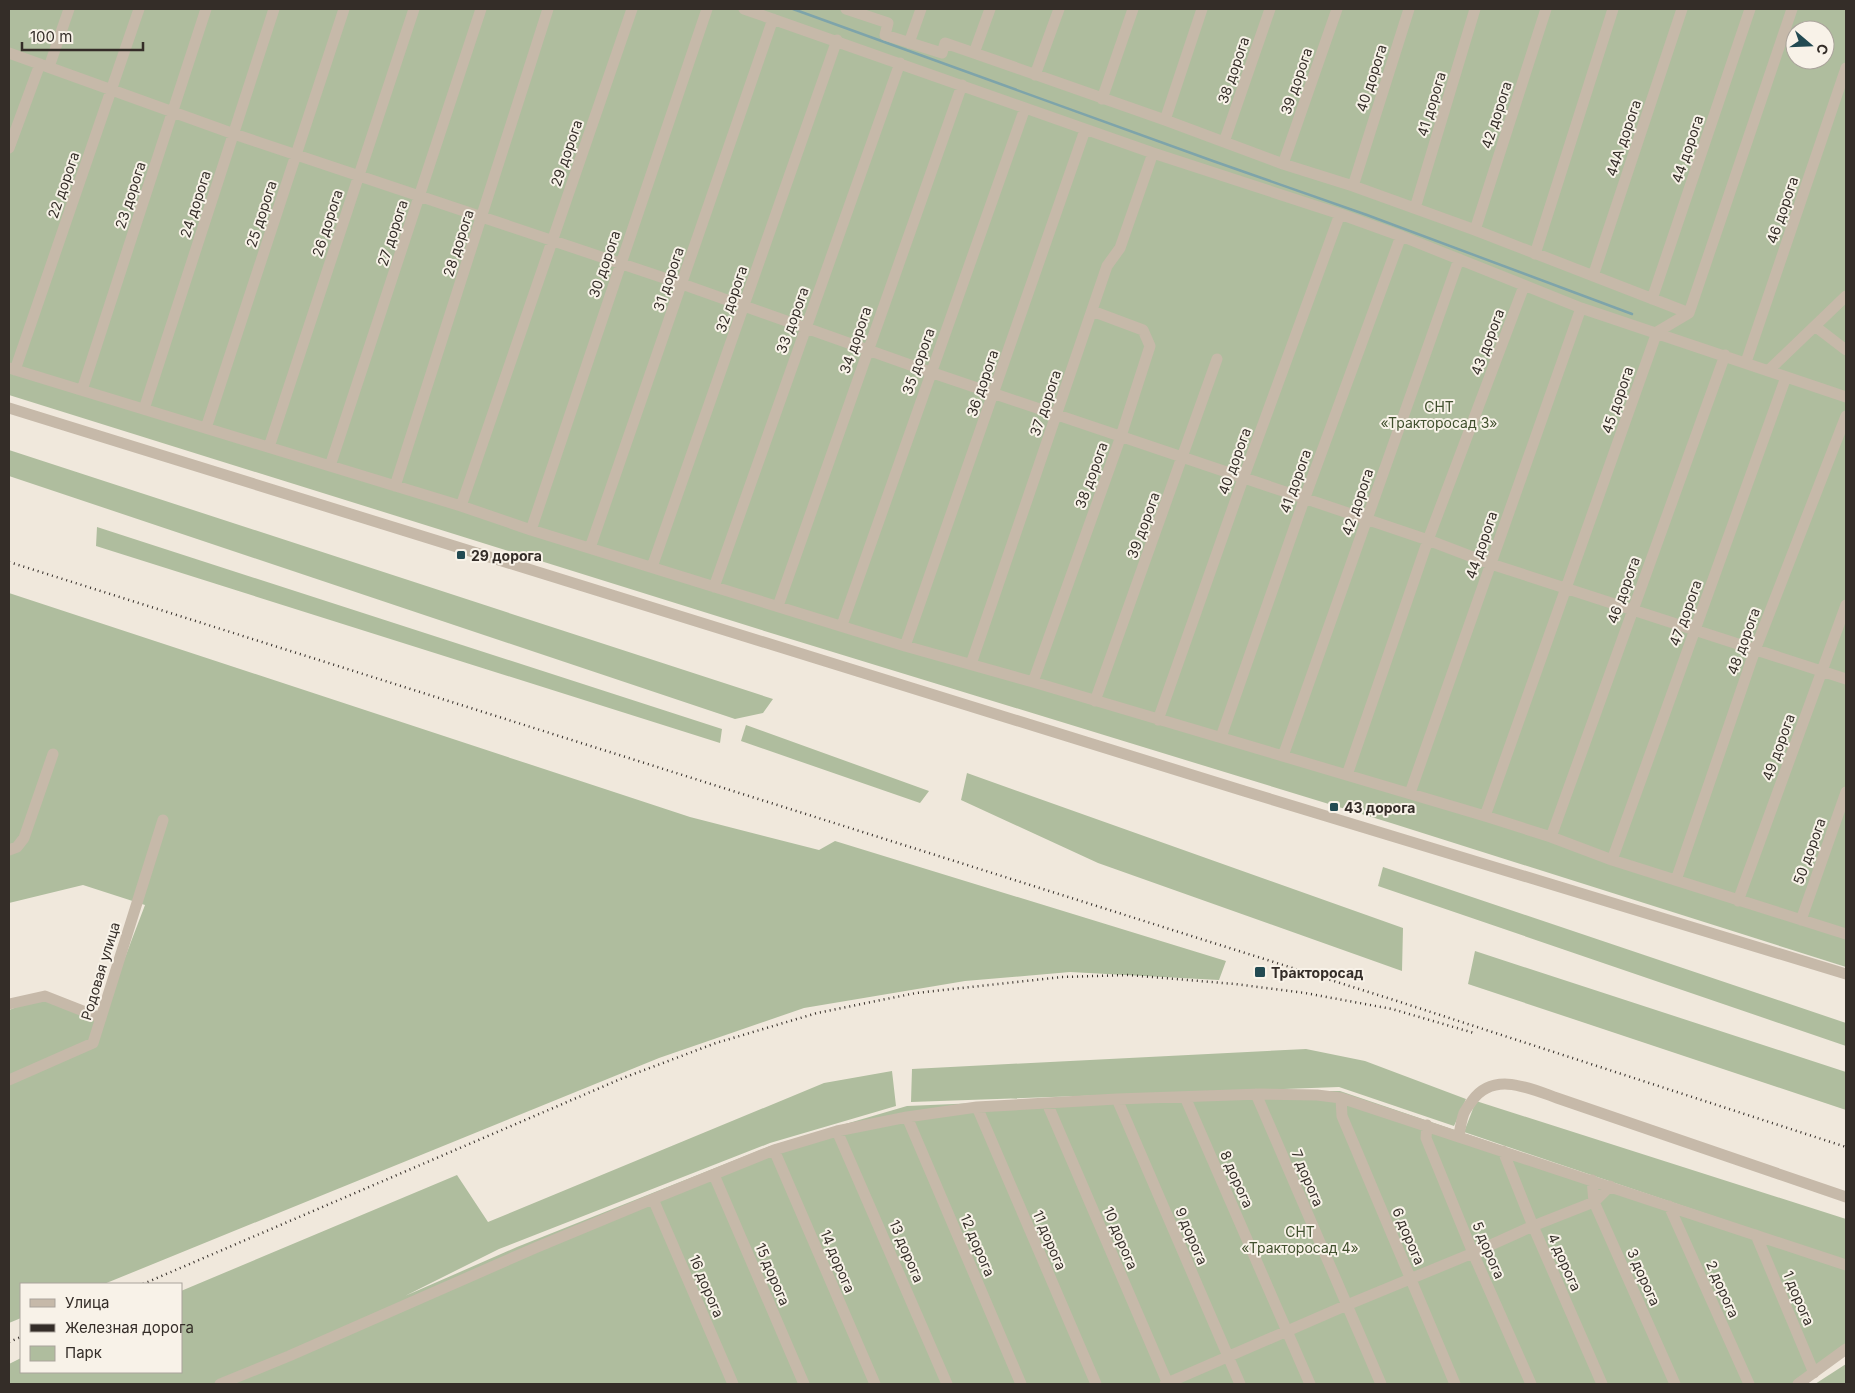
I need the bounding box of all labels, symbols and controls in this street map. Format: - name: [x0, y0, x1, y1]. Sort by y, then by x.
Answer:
- scale bar: [22, 20, 144, 52]
- north arrow: [1785, 20, 1835, 70]
- text: 100 m: [30, 27, 72, 46]
- street label: 38 дорога: [1214, 34, 1252, 106]
- street label: 40 дорога: [1352, 42, 1390, 114]
- text: С: [1813, 42, 1832, 57]
- street label: 39 дорога: [1277, 45, 1315, 117]
- street label: 41 дорога: [1413, 70, 1449, 138]
- street label: 42 дорога: [1477, 79, 1515, 151]
- street label: 44А дорога: [1602, 98, 1644, 178]
- street label: 44 дорога: [1668, 113, 1706, 185]
- street label: 29 дорога: [547, 117, 585, 189]
- street label: 22 дорога: [44, 150, 82, 220]
- street label: 23 дорога: [111, 159, 149, 231]
- street label: 24 дорога: [176, 168, 214, 240]
- street label: 46 дорога: [1763, 174, 1801, 246]
- street label: 25 дорога: [242, 179, 280, 249]
- street label: 26 дорога: [308, 187, 346, 259]
- street label: 27 дорога: [373, 198, 411, 268]
- street label: 28 дорога: [439, 207, 477, 279]
- street label: 30 дорога: [585, 228, 623, 300]
- street label: 31 дорога: [649, 245, 687, 313]
- street label: 32 дорога: [712, 263, 750, 335]
- street label: 33 дорога: [772, 285, 812, 355]
- street label: 34 дорога: [836, 304, 874, 376]
- street label: 43 дорога: [1467, 306, 1507, 378]
- street label: 35 дорога: [898, 326, 938, 396]
- street label: 36 дорога: [963, 347, 1001, 419]
- street label: 45 дорога: [1598, 364, 1636, 436]
- street label: 37 дорога: [1026, 368, 1064, 438]
- park label: СНТ «Тракторосад 3»: [1380, 398, 1498, 431]
- street label: 40 дорога: [1214, 425, 1254, 497]
- street label: 38 дорога: [1071, 439, 1111, 511]
- street label: 41 дорога: [1276, 447, 1314, 515]
- street label: 42 дорога: [1338, 466, 1376, 538]
- street label: 39 дорога: [1123, 489, 1163, 561]
- street label: 44 дорога: [1462, 509, 1500, 581]
- place label: 29 дорога: [471, 547, 542, 564]
- marker: 29 дорога: [455, 549, 467, 561]
- street label: 46 дорога: [1603, 554, 1643, 626]
- street label: 47 дорога: [1665, 578, 1705, 648]
- street label: 48 дорога: [1723, 605, 1763, 677]
- street label: 49 дорога: [1758, 711, 1798, 783]
- place label: 43 дорога: [1344, 799, 1415, 816]
- marker: 43 дорога: [1328, 801, 1340, 813]
- street label: 50 дорога: [1789, 815, 1829, 887]
- street label: Родовая улица: [77, 920, 123, 1022]
- place label: Тракторосад: [1271, 964, 1363, 981]
- marker: Тракторосад: [1253, 965, 1267, 979]
- street label: 7 дорога: [1288, 1147, 1328, 1209]
- street label: 8 дорога: [1217, 1148, 1257, 1210]
- street label: 10 дорога: [1100, 1204, 1142, 1272]
- street label: 9 дорога: [1172, 1205, 1212, 1267]
- street label: 6 дорога: [1389, 1205, 1429, 1267]
- street label: 11 дорога: [1030, 1207, 1070, 1273]
- street label: 12 дорога: [957, 1211, 999, 1279]
- street label: 13 дорога: [886, 1217, 928, 1285]
- street label: 5 дорога: [1469, 1219, 1509, 1281]
- park label: СНТ «Тракторосад 4»: [1241, 1223, 1359, 1256]
- street label: 14 дорога: [817, 1227, 859, 1295]
- street label: 4 дорога: [1545, 1231, 1585, 1293]
- street label: 15 дорога: [752, 1240, 794, 1308]
- street label: 3 дорога: [1624, 1246, 1664, 1308]
- street label: 16 дорога: [686, 1252, 728, 1320]
- street label: 2 дорога: [1703, 1258, 1743, 1320]
- street label: 1 дорога: [1780, 1268, 1818, 1328]
- legend: [20, 1283, 182, 1373]
- text: Улица: [65, 1293, 109, 1312]
- text: Железная дорога: [65, 1318, 194, 1337]
- text: Парк: [65, 1343, 102, 1362]

